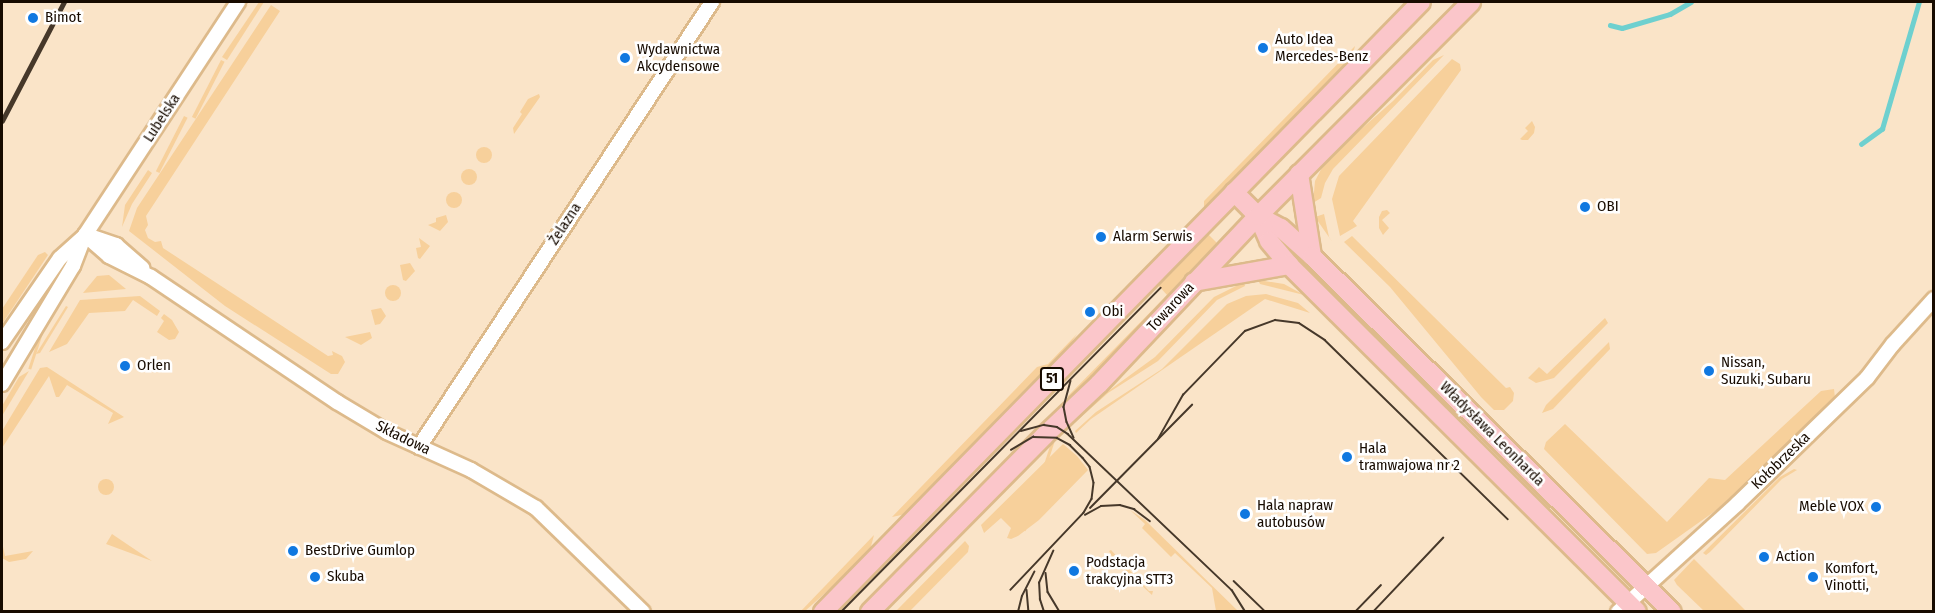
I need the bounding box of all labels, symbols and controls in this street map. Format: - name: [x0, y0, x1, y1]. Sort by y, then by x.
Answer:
- place label: Bimot: [45, 9, 81, 27]
- marker: Bimot: [26, 11, 40, 25]
- place label: Auto Idea Mercedes-Benz: [1275, 30, 1368, 65]
- place label: Wydawnictwa Akcydensowe: [637, 40, 720, 75]
- marker: Auto Idea Mercedes-Benz: [1256, 41, 1270, 55]
- marker: Wydawnictwa Akcydensowe: [618, 51, 632, 65]
- street label: Lubelska: [140, 90, 184, 146]
- place label: OBI: [1597, 198, 1619, 216]
- street label: Żelazna: [545, 200, 585, 248]
- marker: OBI: [1578, 200, 1592, 214]
- place label: Alarm Serwis: [1113, 228, 1193, 246]
- marker: Alarm Serwis: [1094, 230, 1108, 244]
- street label: Towarowa: [1144, 279, 1198, 335]
- place label: Obi: [1102, 303, 1123, 321]
- marker: Obi: [1083, 305, 1097, 319]
- place label: Nissan, Suzuki, Subaru: [1721, 353, 1811, 388]
- place label: Orlen: [137, 357, 171, 375]
- marker: Orlen: [118, 359, 132, 373]
- marker: Nissan, Suzuki, Subaru: [1702, 364, 1716, 378]
- road number: 51: [1038, 368, 1066, 390]
- street label: Władysława Leonharda: [1436, 378, 1548, 490]
- street label: Składowa: [373, 417, 433, 459]
- street label: Kołobrzeska: [1748, 429, 1814, 493]
- place label: Hala tramwajowa nr 2: [1359, 439, 1460, 474]
- marker: Hala tramwajowa nr 2: [1340, 450, 1354, 464]
- place label: Hala napraw autobusów: [1257, 496, 1333, 531]
- place label: Meble VOX: [1799, 498, 1864, 516]
- marker: Meble VOX: [1869, 500, 1883, 514]
- marker: Hala napraw autobusów: [1238, 507, 1252, 521]
- place label: BestDrive Gumlop: [305, 542, 415, 560]
- marker: BestDrive Gumlop: [286, 544, 300, 558]
- place label: Action: [1776, 548, 1815, 566]
- marker: Action: [1757, 550, 1771, 564]
- place label: Podstacja trakcyjna STT3: [1086, 553, 1173, 588]
- place label: Komfort, Vinotti,: [1825, 559, 1878, 594]
- marker: Podstacja trakcyjna STT3: [1067, 564, 1081, 578]
- place label: Skuba: [327, 568, 364, 586]
- marker: Skuba: [308, 570, 322, 584]
- marker: Komfort, Vinotti,: [1806, 570, 1820, 584]

